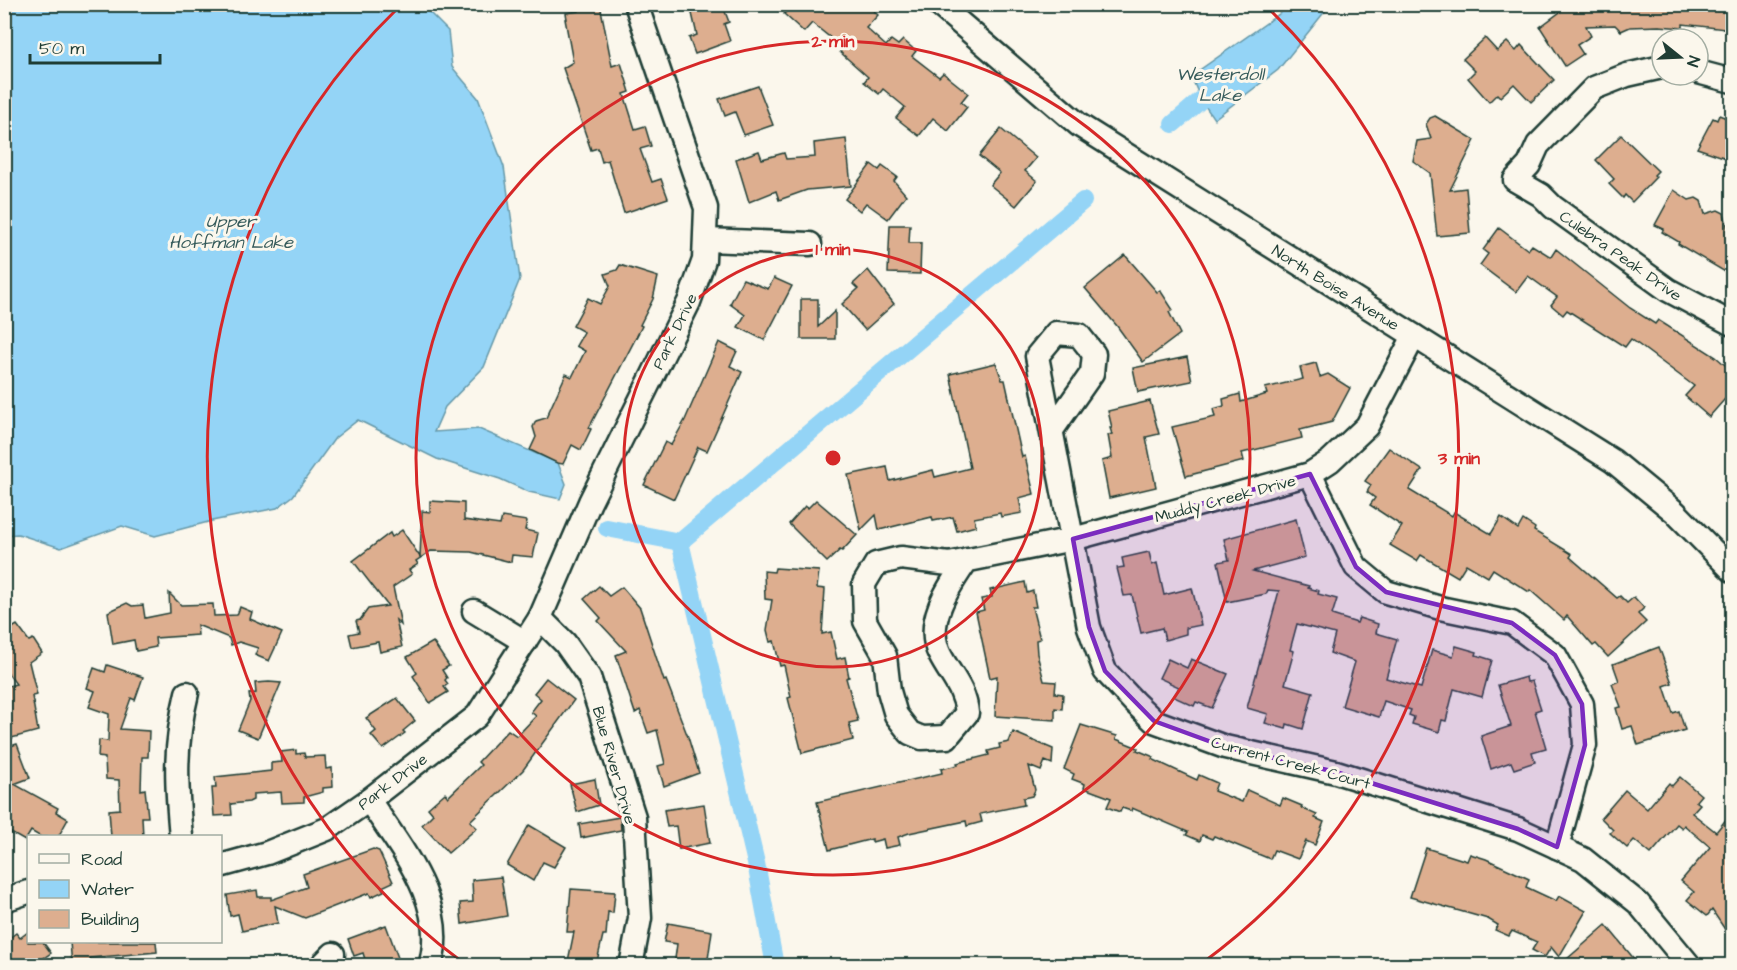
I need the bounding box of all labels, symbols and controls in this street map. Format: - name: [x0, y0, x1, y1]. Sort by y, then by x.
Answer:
- scale bar: [30, 27, 160, 65]
- north arrow: [1650, 27, 1710, 87]
- text: 2 min: [810, 29, 855, 54]
- text: 50 m: [39, 36, 84, 61]
- text: N: [1681, 53, 1705, 69]
- water label: Westerdoll Lake: [1176, 62, 1266, 108]
- street label: Culebra Peak Drive: [1555, 205, 1686, 307]
- water label: Upper Hoffman Lake: [169, 209, 294, 255]
- text: 1 min: [815, 237, 851, 262]
- street label: North Boise Avenue: [1268, 240, 1404, 336]
- street label: Park Drive: [647, 289, 703, 373]
- text: 3 min: [1437, 446, 1480, 471]
- centre of rings: [823, 448, 843, 468]
- street label: Muddy Creek Drive: [1152, 469, 1299, 529]
- street label: Blue River Drive: [587, 704, 641, 827]
- street label: Current Creek Court: [1209, 731, 1373, 795]
- street label: Park Drive: [353, 748, 432, 815]
- legend: [27, 835, 222, 943]
- text: Road: [81, 847, 122, 872]
- text: Water: [81, 877, 134, 902]
- text: Building: [81, 907, 139, 933]

